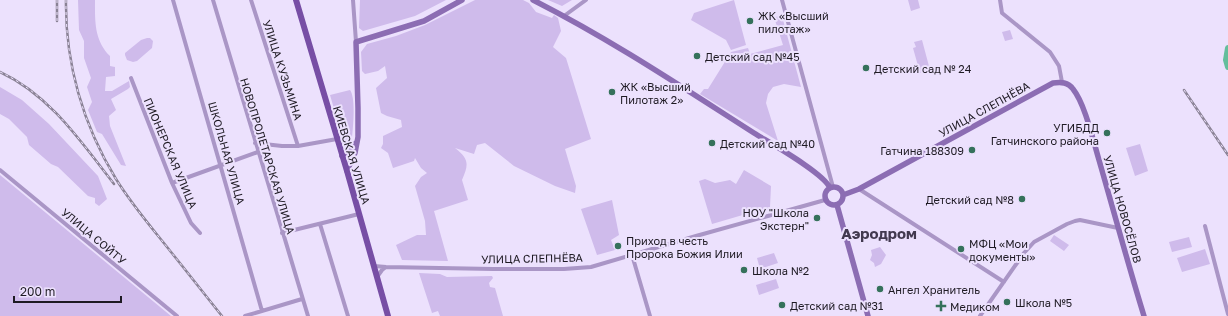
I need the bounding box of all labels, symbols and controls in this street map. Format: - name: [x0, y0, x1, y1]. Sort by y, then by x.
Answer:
- place label: ЖК «Высший пилотаж»: [758, 9, 829, 35]
- marker: ЖК «Высший пилотаж»: [745, 16, 755, 26]
- street label: УЛИЦА КУЗЬМИНА: [261, 18, 306, 122]
- place label: Детский сад №45: [705, 50, 800, 63]
- marker: Детский сад №45: [692, 51, 702, 61]
- place label: Детский сад № 24: [874, 62, 972, 75]
- marker: Детский сад № 24: [861, 63, 871, 73]
- street label: НОВОПРОЛЕТАРСКАЯ УЛИЦА: [238, 76, 298, 236]
- street label: УЛИЦА СЛЕПНЁВА: [936, 78, 1032, 139]
- place label: ЖК «Высший Пилотаж 2»: [620, 80, 691, 106]
- marker: ЖК «Высший Пилотаж 2»: [607, 87, 617, 97]
- street label: ПИОНЕРСКАЯ УЛИЦА: [142, 96, 201, 211]
- street label: ШКОЛЬНАЯ УЛИЦА: [206, 100, 248, 207]
- street label: КИЕВСКАЯ УЛИЦА: [331, 104, 373, 206]
- place label: УГИБДД Гатчинского района: [991, 121, 1099, 147]
- marker: УГИБДД Гатчинского района: [1102, 128, 1112, 138]
- place label: Детский сад №40: [720, 137, 815, 150]
- marker: Детский сад №40: [707, 138, 717, 148]
- place label: Гатчина 188309: [880, 144, 964, 157]
- marker: Гатчина 188309: [967, 145, 977, 155]
- street label: УЛИЦА НОВОСЁЛОВ: [1101, 154, 1145, 264]
- place label: Детский сад №8: [926, 193, 1014, 206]
- marker: Детский сад №8: [1017, 194, 1027, 204]
- street label: УЛИЦА СОЙТУ: [59, 205, 129, 267]
- place label: НОУ "Школа Экстерн": [743, 206, 809, 232]
- marker: НОУ "Школа Экстерн": [812, 213, 822, 223]
- district label: Аэродром: [841, 224, 917, 242]
- place label: Приход в честь Пророка Божия Илии: [626, 234, 743, 260]
- place label: МФЦ «Мои документы»: [969, 237, 1035, 263]
- marker: Приход в честь Пророка Божия Илии: [613, 241, 623, 251]
- marker: МФЦ «Мои документы»: [956, 244, 966, 254]
- street label: УЛИЦА СЛЕПНЁВА: [481, 251, 584, 265]
- place label: Школа №2: [752, 264, 809, 277]
- marker: Школа №2: [739, 265, 749, 275]
- scale bar: [14, 278, 121, 304]
- place label: Ангел Хранитель: [888, 283, 980, 296]
- text: 200 m: [20, 284, 55, 299]
- marker: Ангел Хранитель: [875, 284, 885, 294]
- place label: Школа №5: [1015, 296, 1072, 309]
- marker: Школа №5: [1002, 297, 1012, 307]
- place label: Детский сад №31: [790, 299, 883, 312]
- marker: Детский сад №31: [777, 300, 787, 310]
- marker: Медиком: [935, 300, 947, 312]
- place label: Медиком: [950, 300, 1000, 313]

